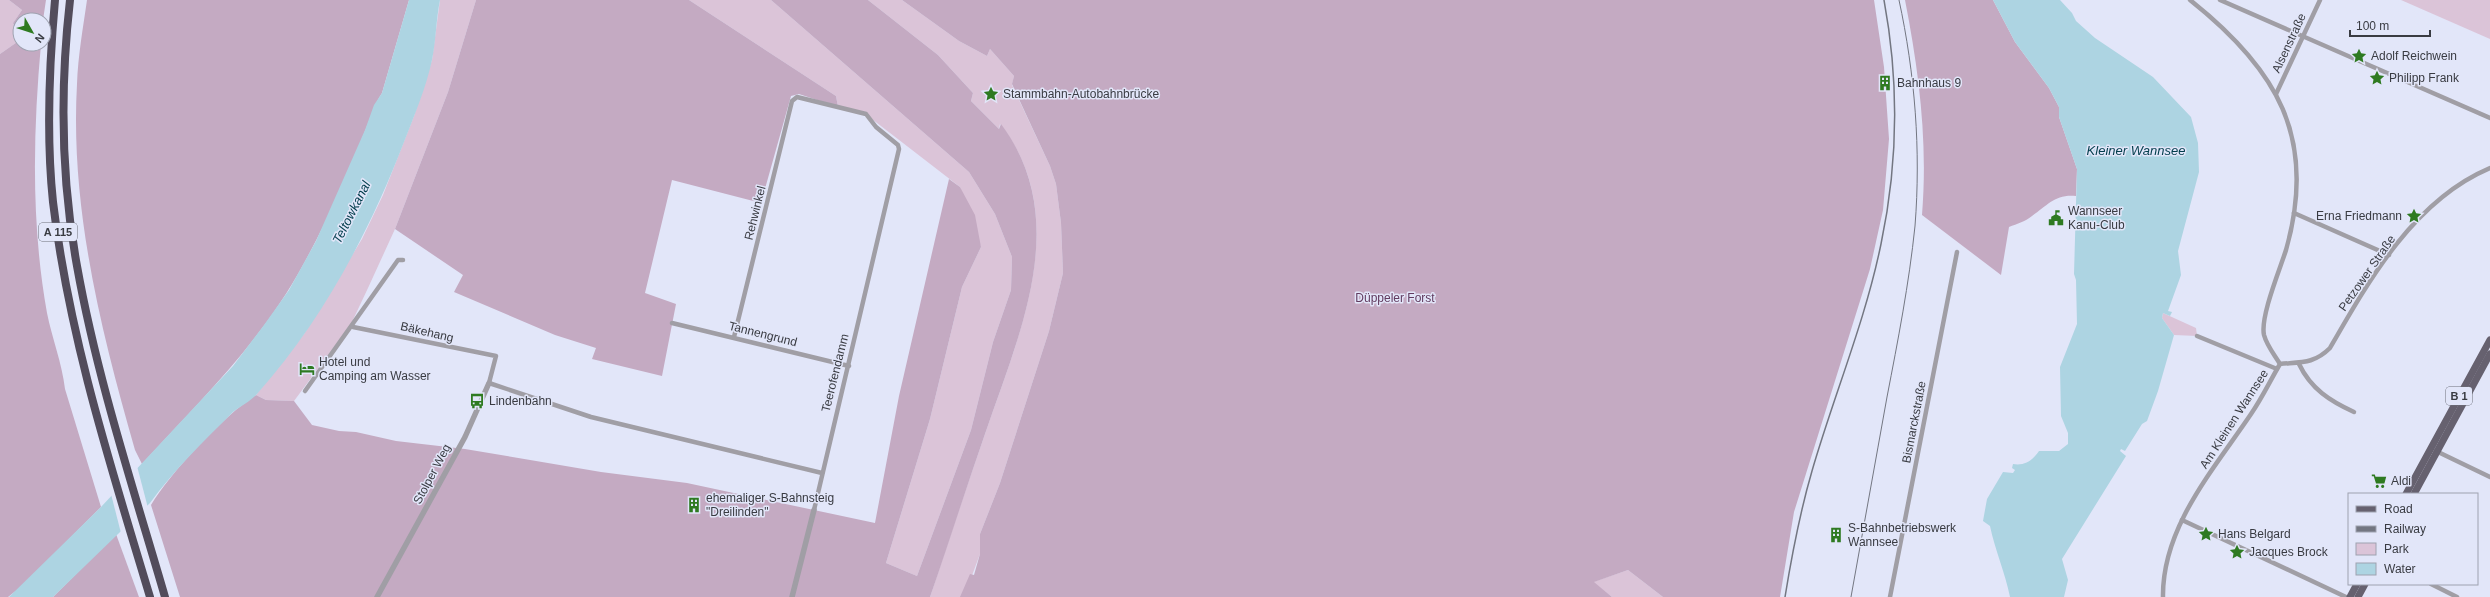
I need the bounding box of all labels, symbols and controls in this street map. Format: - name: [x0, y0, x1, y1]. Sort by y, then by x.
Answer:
- street label: Alsenstraße: [2269, 11, 2309, 75]
- north arrow: [12, 12, 52, 52]
- scale bar: [2350, 12, 2430, 38]
- text: 100 m: [2356, 19, 2389, 33]
- text: N: [33, 31, 47, 45]
- place icon: Adolf Reichwein: [2350, 47, 2368, 65]
- place label: Adolf Reichwein: [2371, 49, 2457, 63]
- place icon: Philipp Frank: [2368, 69, 2386, 87]
- place label: Philipp Frank: [2389, 71, 2460, 85]
- building icon: Bahnhaus 9: [1876, 74, 1894, 92]
- place label: Bahnhaus 9: [1897, 76, 1961, 90]
- place icon: Stammbahn-Autobahnbrücke: [982, 85, 1000, 103]
- place label: Stammbahn-Autobahnbrücke: [1003, 87, 1159, 101]
- water label: Kleiner Wannsee: [2087, 143, 2185, 158]
- water label: Teltowkanal: [329, 177, 374, 246]
- street label: Rehwinkel: [742, 184, 768, 242]
- place label: Wannseer Kanu-Club: [2068, 204, 2125, 232]
- place icon: Erna Friedmann: [2405, 207, 2423, 225]
- public building icon: Wannseer Kanu-Club: [2047, 209, 2065, 227]
- place label: Erna Friedmann: [2316, 209, 2402, 223]
- road number: A 115: [39, 223, 77, 241]
- street label: Petzower Straße: [2336, 232, 2399, 314]
- park label: Düppeler Forst: [1355, 291, 1435, 305]
- street label: Bäkehang: [399, 319, 455, 345]
- street label: Tannengrund: [727, 319, 799, 349]
- street label: Teerofendamm: [819, 332, 851, 414]
- place label: Hotel und Camping am Wasser: [319, 355, 431, 383]
- hotel icon: Hotel und Camping am Wasser: [298, 360, 316, 378]
- street label: Am Kleinen Wannsee: [2197, 367, 2271, 471]
- street label: Bismarckstraße: [1899, 379, 1929, 464]
- road number: B 1: [2446, 387, 2472, 405]
- bus stop icon: Lindenbahn: [468, 392, 486, 410]
- place label: Lindenbahn: [489, 394, 552, 408]
- street label: Stolper Weg: [410, 442, 454, 506]
- supermarket icon: Aldi: [2370, 472, 2388, 490]
- place label: Aldi: [2391, 474, 2411, 488]
- place label: ehemaliger S-Bahnsteig "Dreilinden": [706, 491, 834, 519]
- legend: [2348, 493, 2478, 585]
- building icon: ehemaliger S-Bahnsteig "Dreilinden": [685, 496, 703, 514]
- text: Road: [2384, 502, 2413, 516]
- place label: S-Bahnbetriebswerk Wannsee: [1848, 521, 1957, 549]
- text: Railway: [2384, 522, 2426, 536]
- place icon: Hans Belgard: [2197, 525, 2215, 543]
- building icon: S-Bahnbetriebswerk Wannsee: [1827, 526, 1845, 544]
- place label: Hans Belgard: [2218, 527, 2291, 541]
- text: Park: [2384, 542, 2410, 556]
- place icon: Jacques Brock: [2228, 543, 2246, 561]
- place label: Jacques Brock: [2249, 545, 2329, 559]
- text: Water: [2384, 562, 2416, 576]

